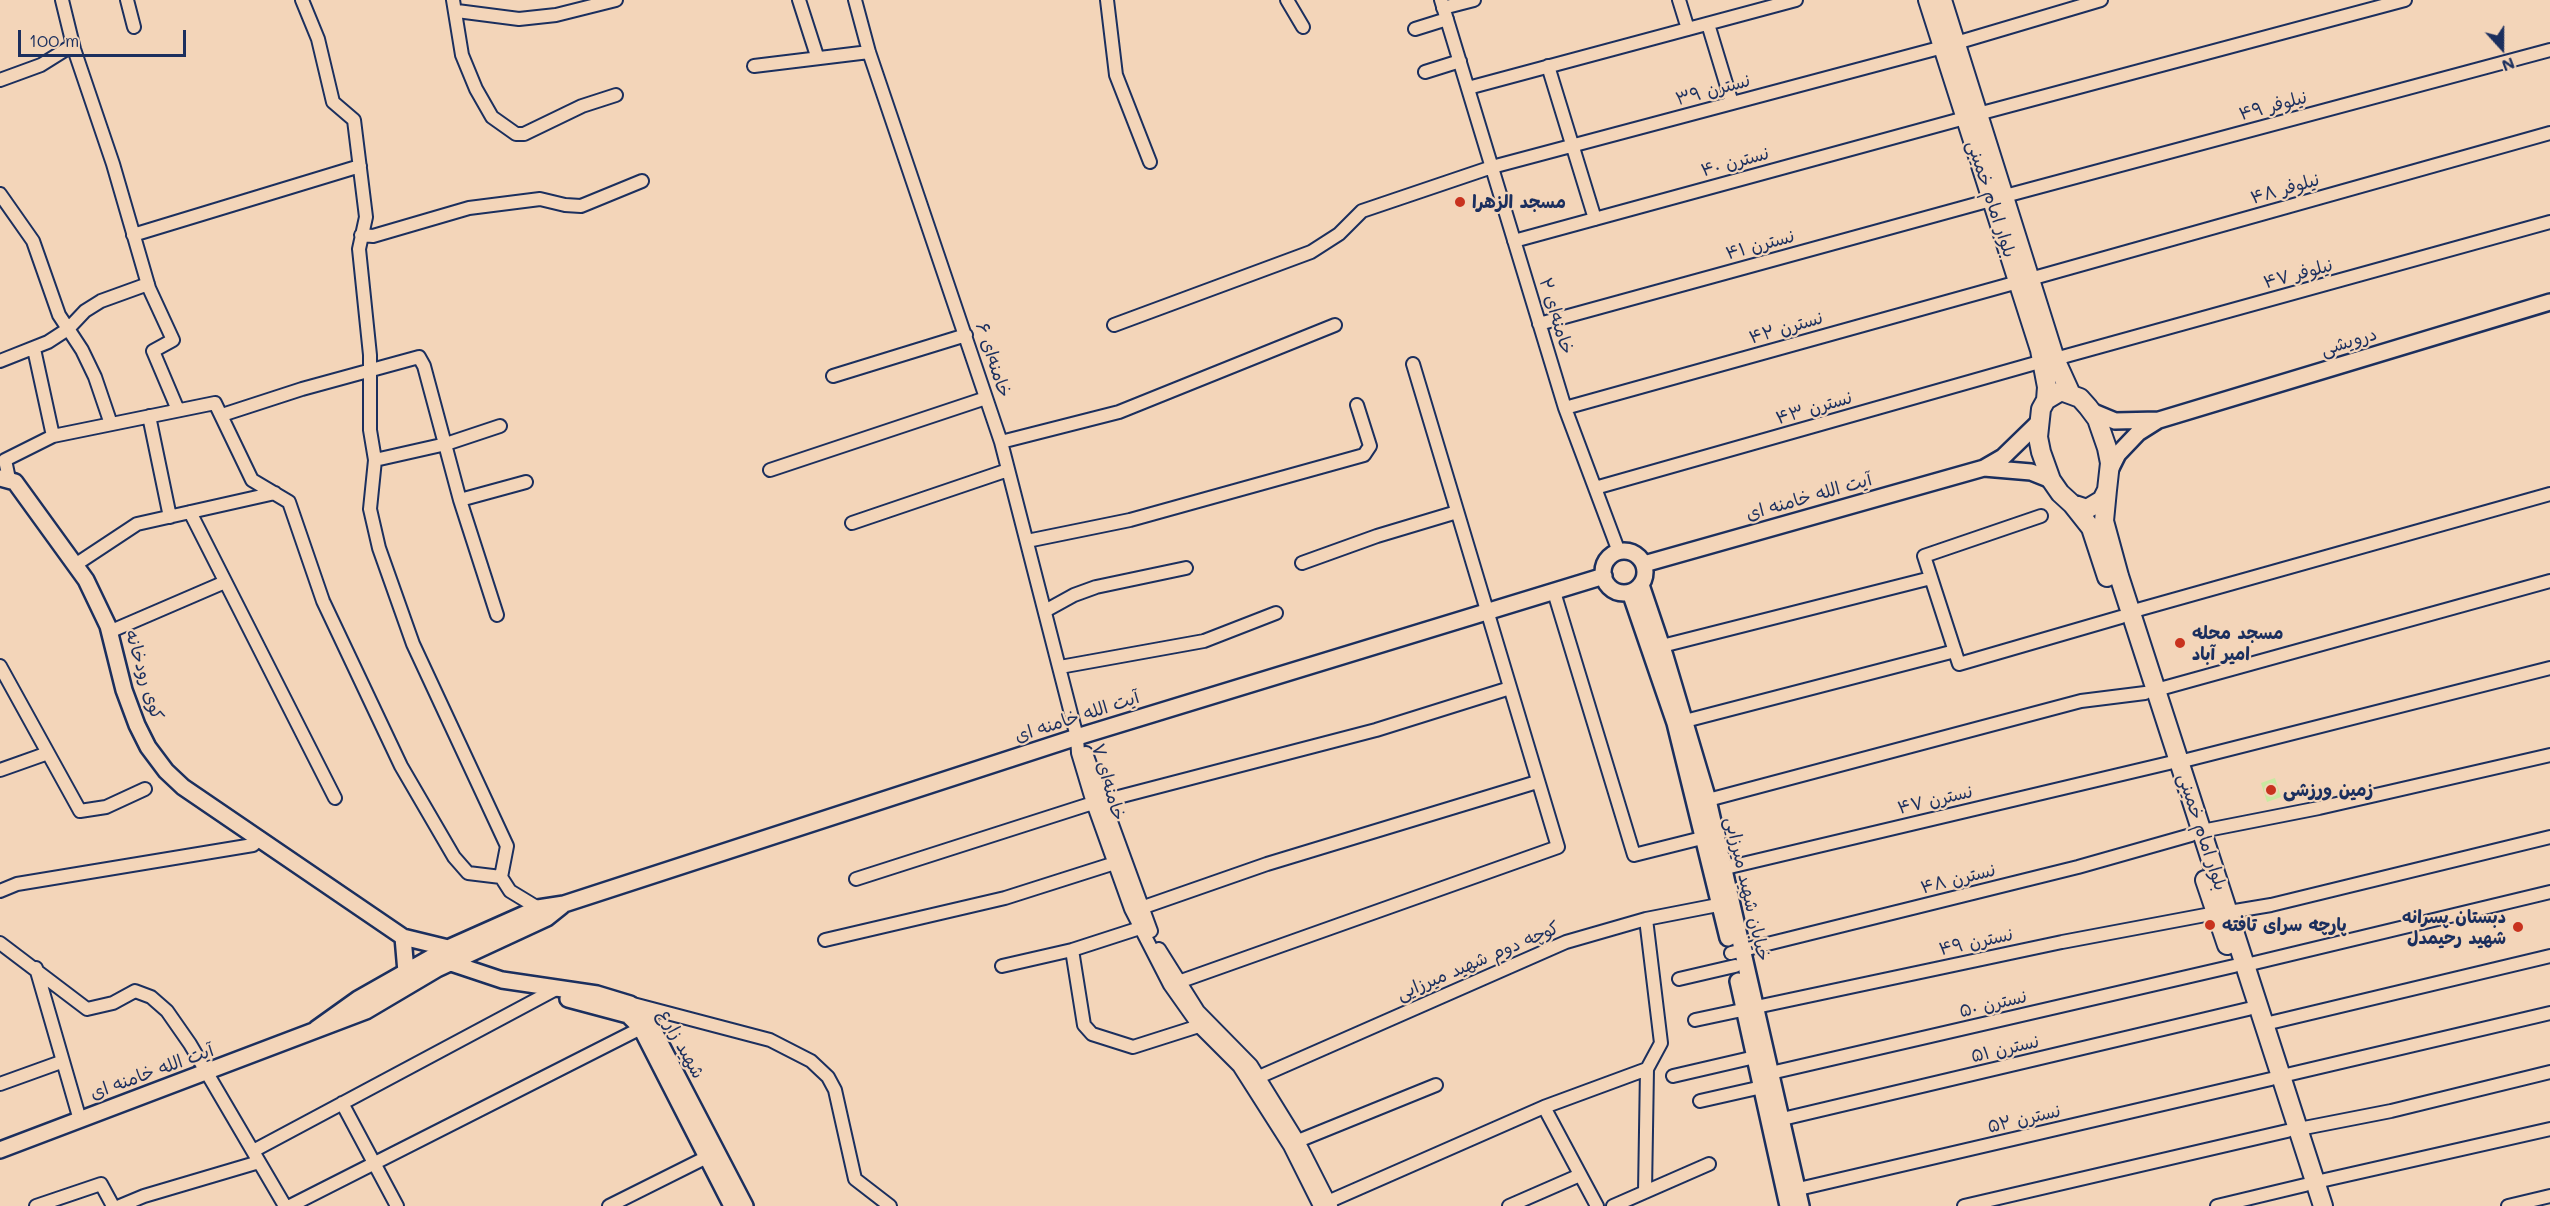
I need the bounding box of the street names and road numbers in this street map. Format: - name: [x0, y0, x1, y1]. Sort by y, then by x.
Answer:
- street label: نسترن ۳۹: [1673, 70, 1753, 110]
- street label: نیلوفر ۴۹: [2237, 87, 2309, 125]
- street label: بلوار امام خمینی: [1962, 138, 2020, 260]
- street label: نسترن ۴۰: [1698, 143, 1772, 181]
- street label: نیلوفر ۴۸: [2248, 169, 2322, 209]
- street label: نسترن ۴۱: [1723, 225, 1797, 265]
- street label: نیلوفر ۴۷: [2261, 254, 2335, 294]
- street label: خامنه‌ای ۲: [1534, 275, 1578, 357]
- street label: نسترن ۴۲: [1746, 307, 1826, 349]
- street label: خامنه‌ای ۶: [971, 320, 1015, 400]
- street label: درویشی: [2318, 323, 2380, 361]
- street label: نسترن ۴۳: [1773, 387, 1855, 429]
- street label: آیت الله خامنه ای: [1744, 469, 1874, 525]
- street label: کوی رودخانه: [120, 628, 168, 722]
- street label: آیت الله خامنه ای: [1012, 687, 1142, 747]
- street label: خامنه‌ای ۷: [1087, 741, 1129, 823]
- street label: بلوار امام خمینی: [2173, 771, 2231, 893]
- street label: نسترن ۴۷: [1895, 781, 1975, 819]
- street label: خیابان شهید میرزایی: [1720, 815, 1774, 963]
- street label: نسترن ۴۸: [1918, 859, 1998, 899]
- street label: کوچه دوم شهید میرزایی: [1393, 917, 1563, 1005]
- street label: نسترن ۴۹: [1937, 924, 2015, 960]
- street label: نسترن ۵۰: [1957, 986, 2029, 1022]
- street label: شهید زارع: [653, 1006, 709, 1082]
- street label: نسترن ۵۱: [1969, 1031, 2041, 1067]
- street label: آیت الله خامنه ای: [87, 1040, 217, 1104]
- street label: نسترن ۵۲: [1985, 1100, 2063, 1138]

